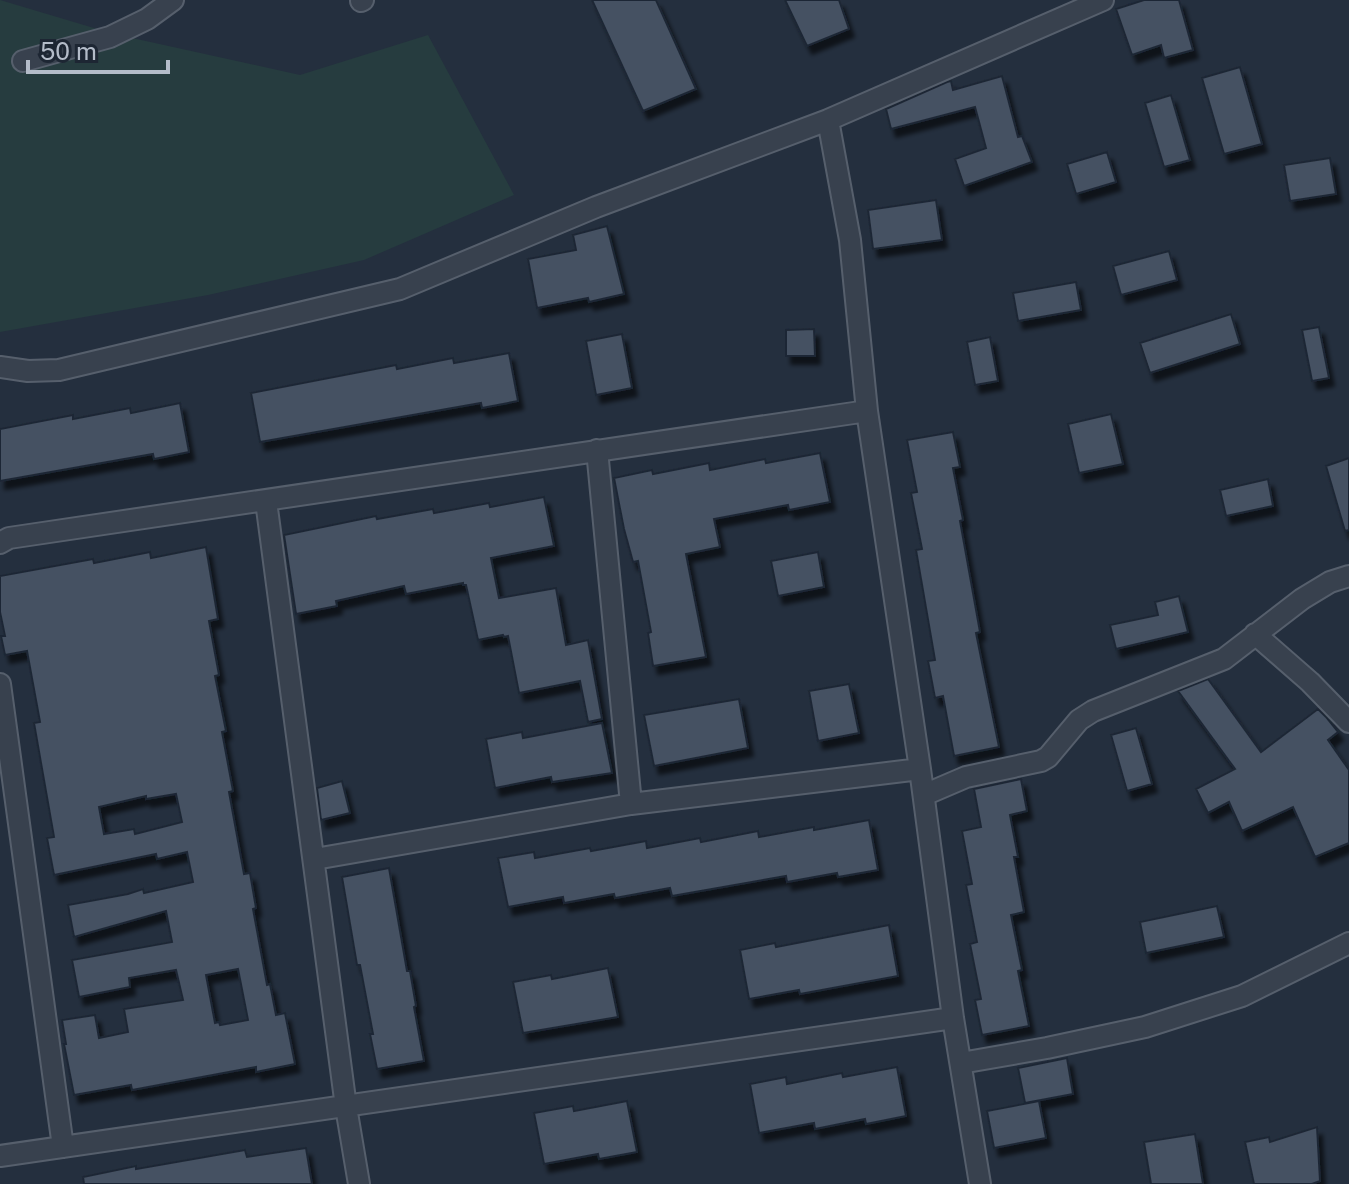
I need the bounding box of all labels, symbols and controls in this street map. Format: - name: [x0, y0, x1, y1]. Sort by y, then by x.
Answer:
- scale bar: [28, 24, 168, 74]
- text: 50 m: [40, 37, 97, 65]

